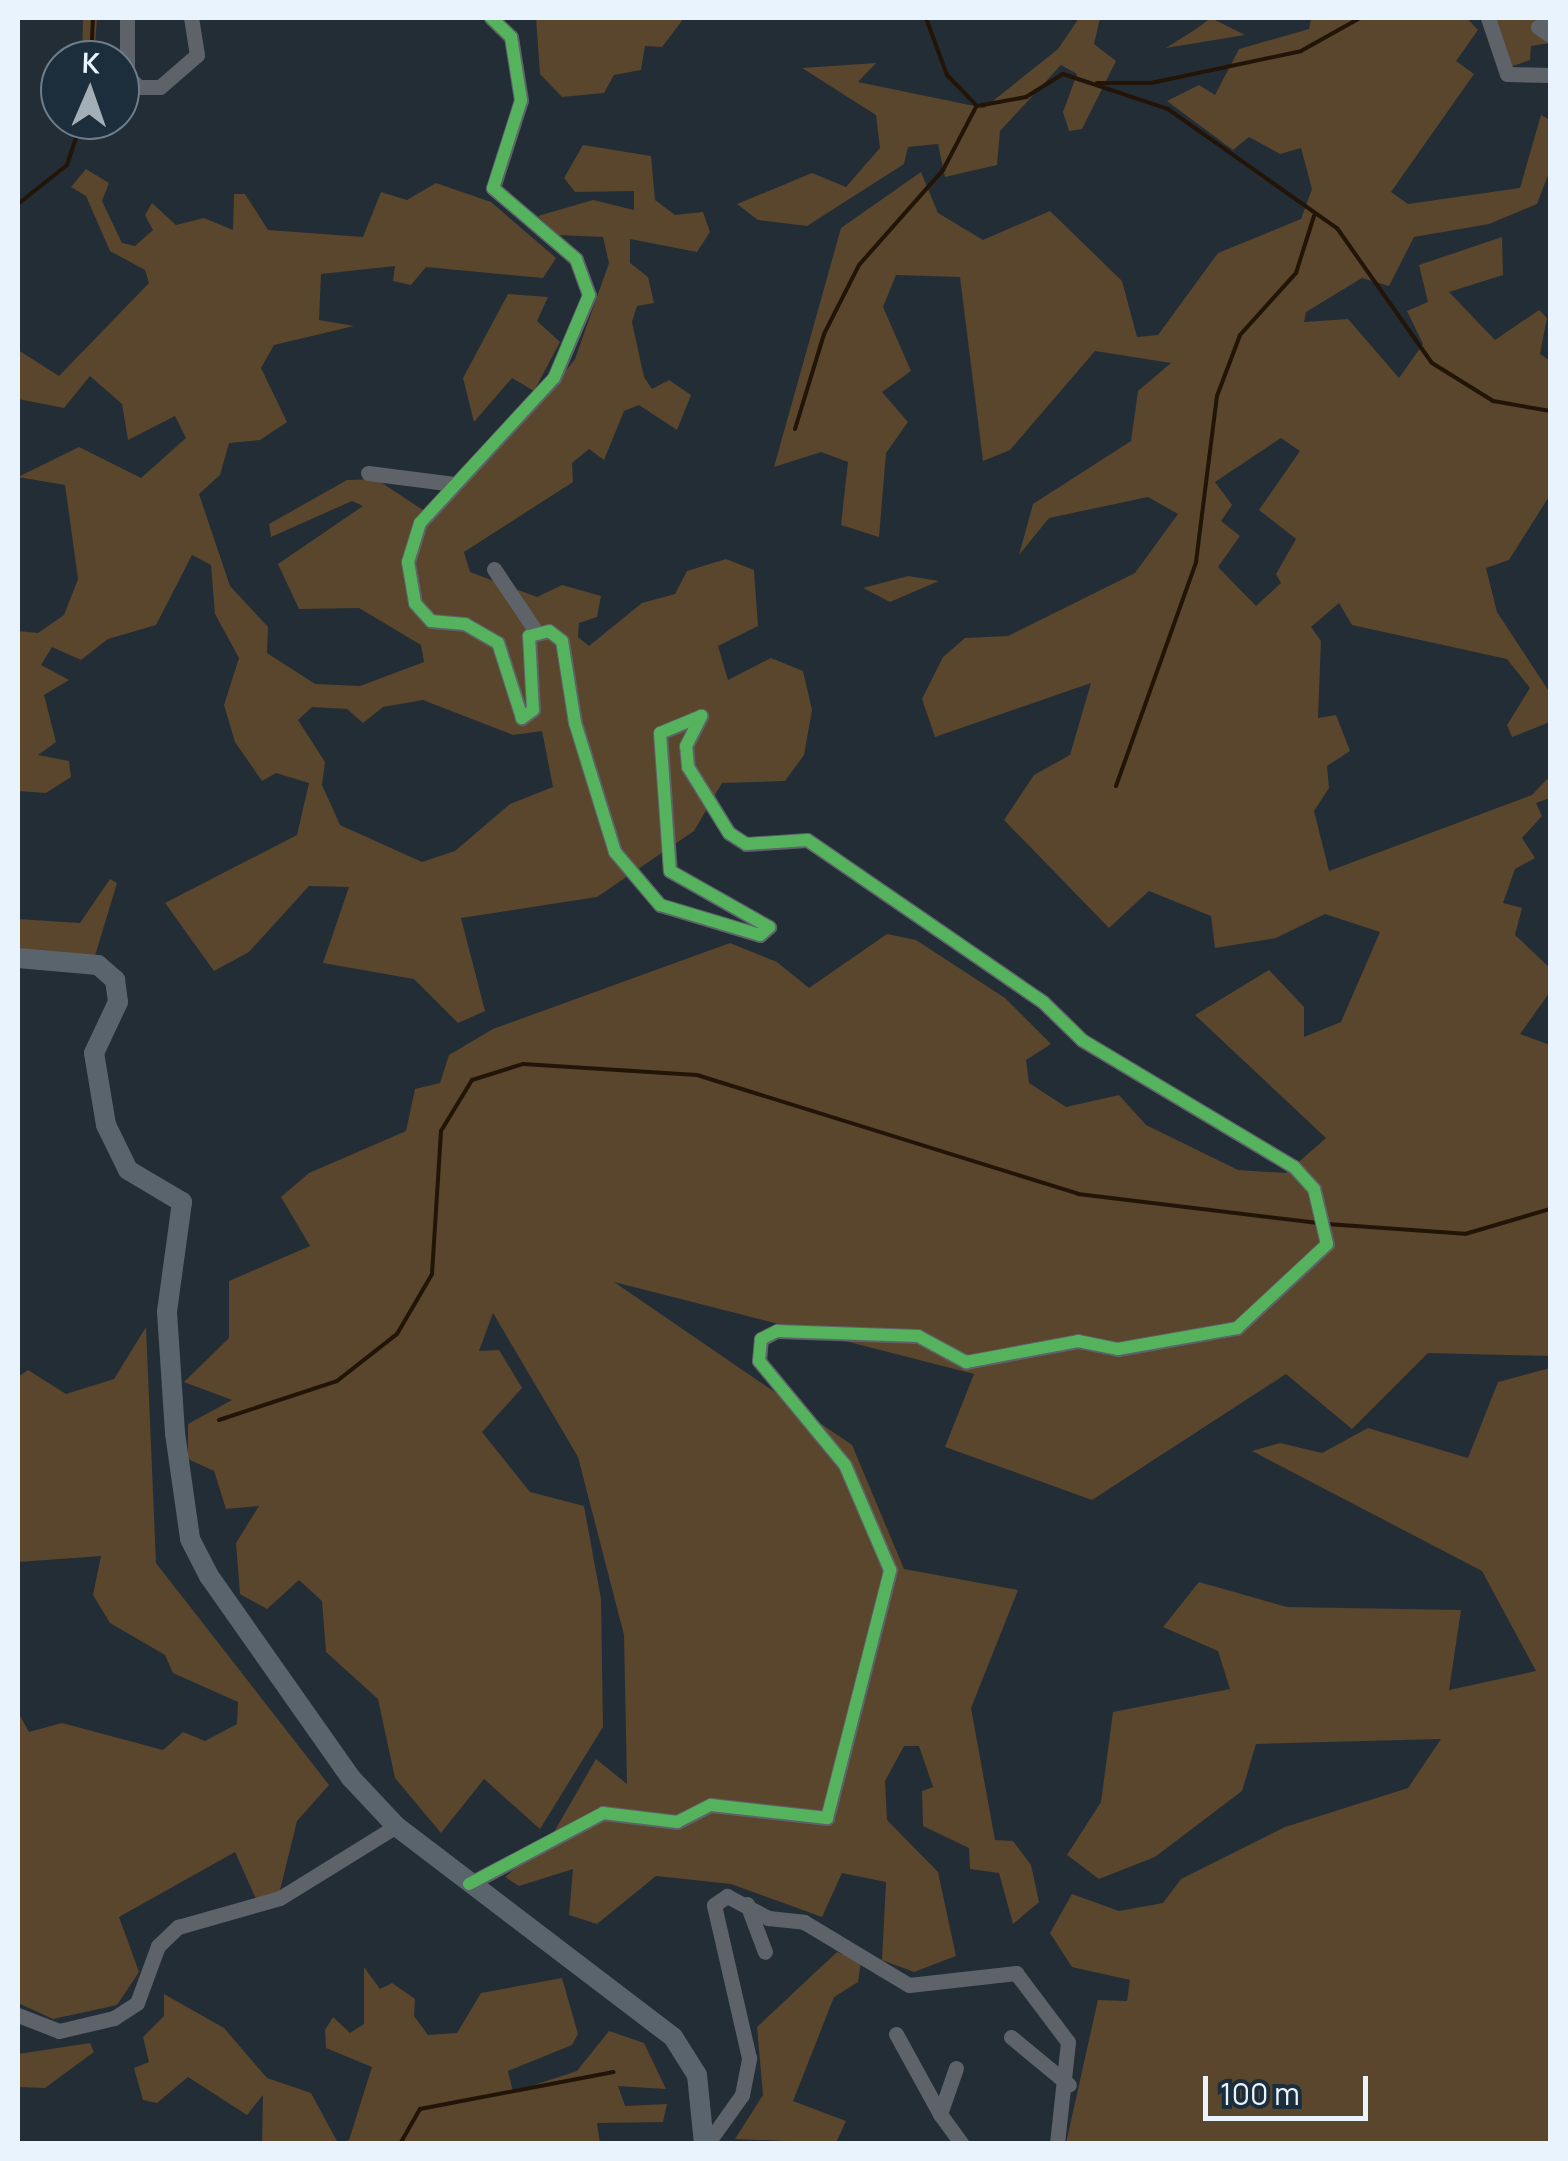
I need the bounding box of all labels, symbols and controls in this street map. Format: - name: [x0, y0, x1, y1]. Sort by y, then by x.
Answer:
- north arrow: [40, 40, 140, 140]
- text: K: [81, 43, 101, 81]
- scale bar: [1208, 2056, 1373, 2118]
- text: 100 m: [1220, 2073, 1300, 2114]

